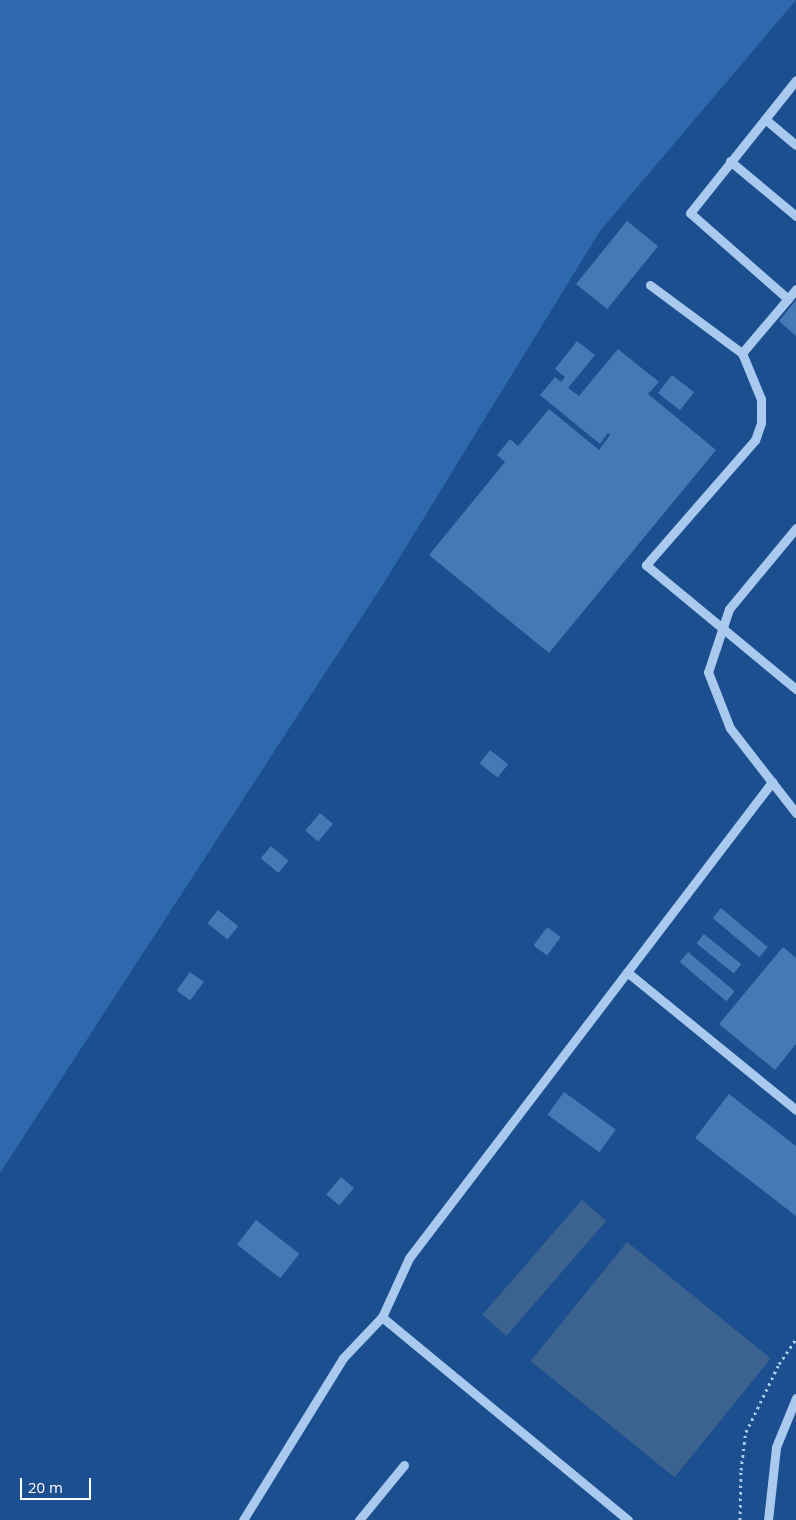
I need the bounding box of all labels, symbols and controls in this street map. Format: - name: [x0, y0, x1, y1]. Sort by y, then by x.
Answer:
- scale bar: [22, 1468, 94, 1500]
- text: 20 m: [28, 1477, 63, 1497]

